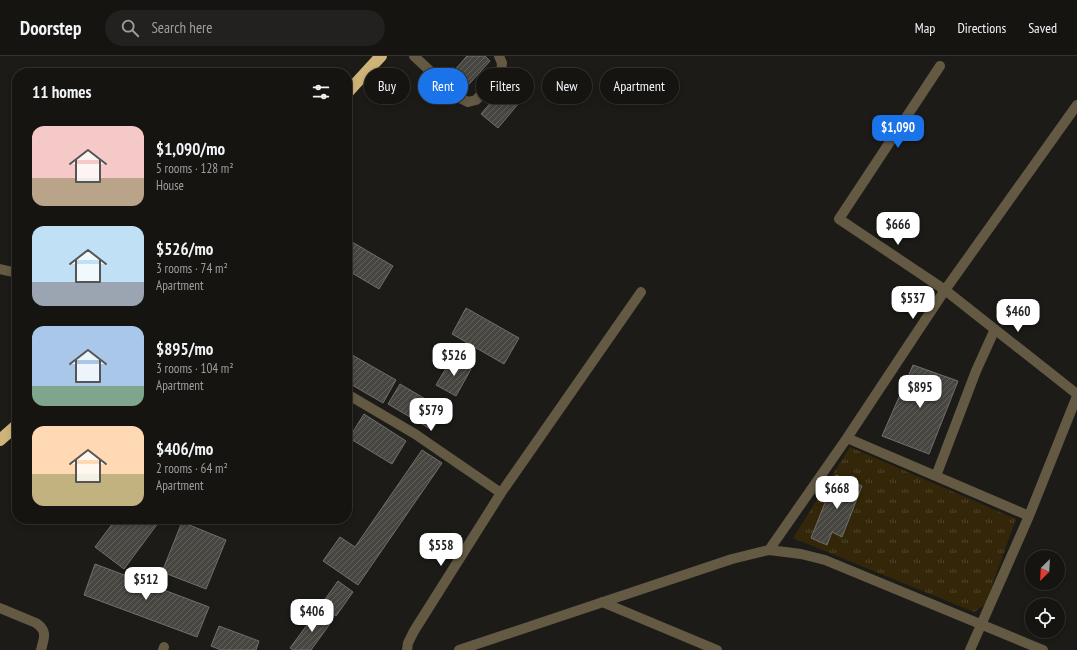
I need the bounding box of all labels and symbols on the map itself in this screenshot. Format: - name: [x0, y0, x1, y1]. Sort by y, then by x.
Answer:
- pin: $1,090: [865, 115, 931, 149]
- pin: $666: [874, 212, 922, 246]
- pin: $537: [889, 286, 937, 320]
- pin: $460: [994, 299, 1042, 333]
- pin: $526: [430, 343, 478, 377]
- pin: $895: [896, 375, 944, 409]
- pin: $579: [407, 398, 455, 432]
- pin: $668: [813, 476, 861, 510]
- pin: $558: [417, 533, 465, 567]
- north arrow: [1025, 550, 1065, 590]
- pin: $512: [122, 567, 170, 601]
- pin: $406: [288, 599, 336, 633]

